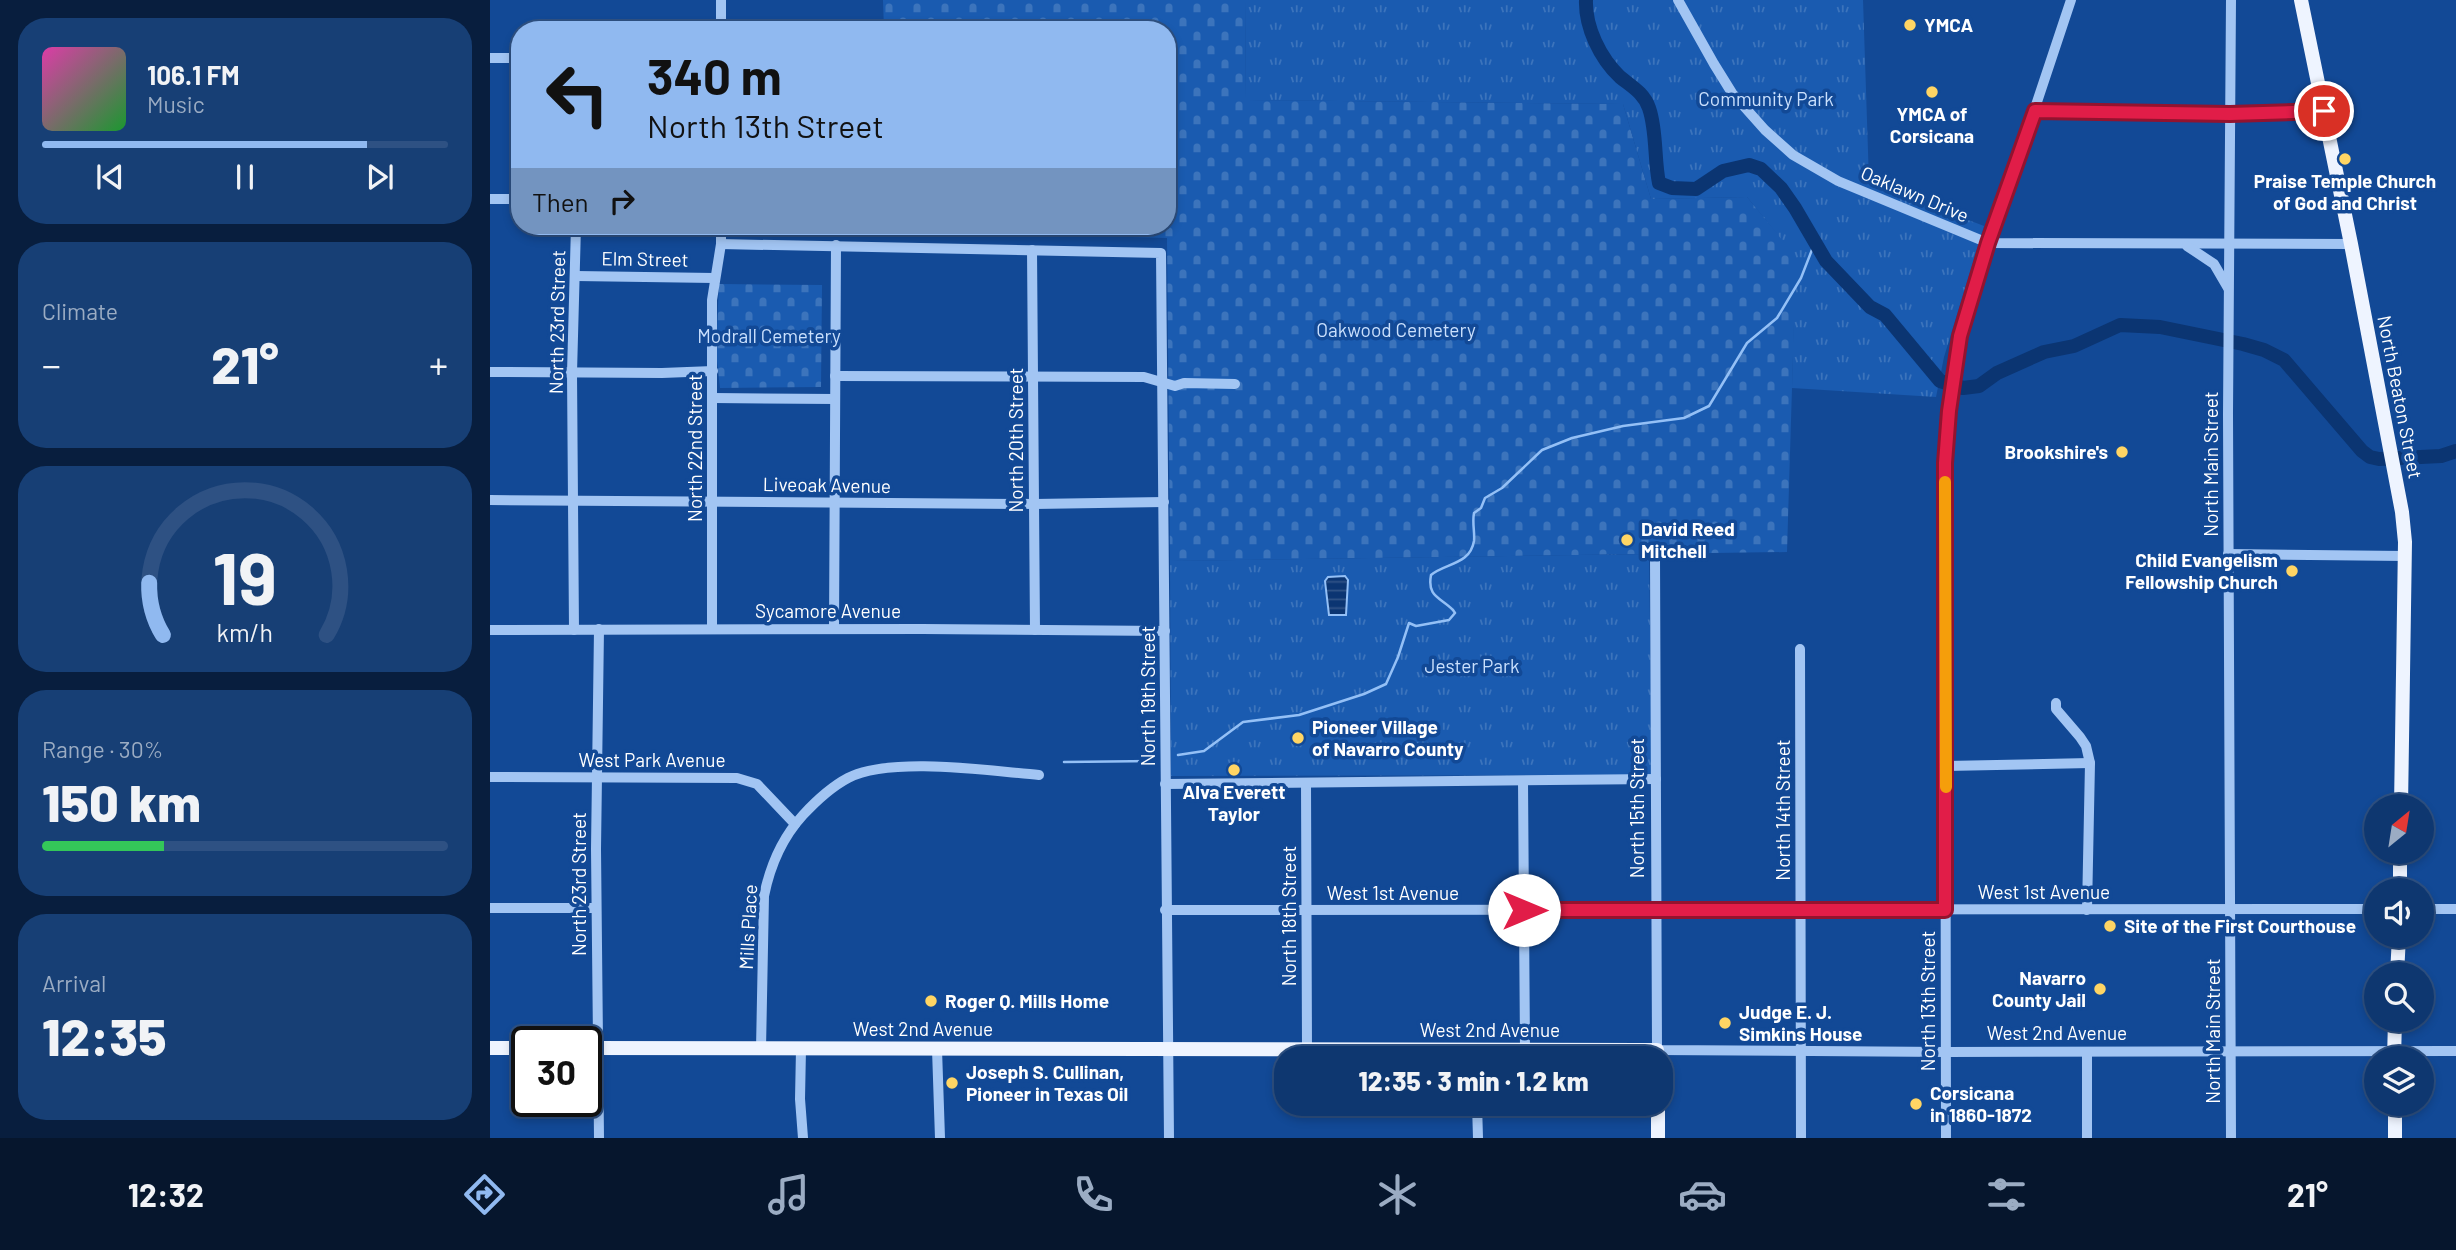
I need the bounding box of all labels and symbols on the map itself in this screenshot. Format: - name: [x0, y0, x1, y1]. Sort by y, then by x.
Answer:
- place label: YMCA: [1924, 13, 1974, 36]
- marker: YMCA: [1902, 17, 1918, 33]
- pin: [2294, 81, 2354, 141]
- marker: YMCA of Corsicana: [1924, 84, 1940, 100]
- park label: Community Park: [1698, 87, 1834, 110]
- place label: YMCA of Corsicana: [1890, 102, 1974, 147]
- marker: Praise Temple Church of God and Christ: [2337, 151, 2353, 167]
- street label: Oaklawn Drive: [1858, 160, 1973, 227]
- place label: Praise Temple Church of God and Christ: [2254, 169, 2436, 214]
- street label: Elm Street: [601, 246, 689, 271]
- street label: North 23rd Street: [544, 250, 569, 394]
- street label: North Beaton Street: [2373, 313, 2428, 480]
- park label: Oakwood Cemetery: [1316, 318, 1476, 341]
- park label: Modrall Cemetery: [697, 324, 841, 347]
- street label: North 20th Street: [1004, 367, 1027, 513]
- street label: North 22nd Street: [683, 374, 706, 522]
- street label: North Main Street: [2199, 391, 2222, 537]
- place label: Brookshire's: [2004, 440, 2108, 463]
- marker: Brookshire's: [2114, 444, 2130, 460]
- street label: Liveoak Avenue: [763, 472, 891, 497]
- place label: David Reed Mitchell: [1641, 517, 1735, 562]
- marker: David Reed Mitchell: [1619, 532, 1635, 548]
- place label: Child Evangelism Fellowship Church: [2125, 548, 2278, 593]
- marker: Child Evangelism Fellowship Church: [2284, 563, 2300, 579]
- street label: Sycamore Avenue: [755, 599, 901, 622]
- street label: North 19th Street: [1136, 626, 1159, 766]
- park label: Jester Park: [1425, 654, 1519, 677]
- place label: Pioneer Village of Navarro County: [1312, 715, 1464, 760]
- marker: Pioneer Village of Navarro County: [1290, 730, 1306, 746]
- street label: North 15th Street: [1625, 738, 1648, 878]
- street label: North 14th Street: [1771, 739, 1794, 881]
- street label: West Park Avenue: [578, 748, 726, 771]
- marker: Alva Everett Taylor: [1226, 762, 1242, 778]
- place label: Alva Everett Taylor: [1183, 780, 1285, 825]
- north arrow: [2364, 794, 2434, 864]
- street label: North 23rd Street: [567, 812, 590, 956]
- street label: North 18th Street: [1277, 846, 1300, 986]
- position arrow: [1487, 873, 1561, 947]
- street label: West 1st Avenue: [1978, 880, 2110, 903]
- street label: West 1st Avenue: [1327, 881, 1459, 904]
- street label: Mills Place: [734, 884, 761, 970]
- place label: Site of the First Courthouse: [2124, 914, 2356, 937]
- marker: Site of the First Courthouse: [2102, 918, 2118, 934]
- street label: North 13th Street: [1916, 931, 1939, 1071]
- street label: North Main Street: [2201, 958, 2224, 1104]
- place label: Navarro County Jail: [1992, 966, 2086, 1011]
- marker: Navarro County Jail: [2092, 981, 2108, 997]
- place label: Roger Q. Mills Home: [945, 989, 1109, 1012]
- marker: Roger Q. Mills Home: [923, 993, 939, 1009]
- place label: Judge E. J. Simkins House: [1739, 1000, 1862, 1045]
- marker: Judge E. J. Simkins House: [1717, 1015, 1733, 1031]
- street label: West 2nd Avenue: [853, 1017, 993, 1040]
- street label: West 2nd Avenue: [1420, 1018, 1560, 1041]
- street label: West 2nd Avenue: [1987, 1021, 2127, 1044]
- speed limit sign: 30: [511, 1026, 602, 1117]
- place label: Joseph S. Cullinan, Pioneer in Texas Oil: [966, 1060, 1128, 1105]
- marker: Joseph S. Cullinan, Pioneer in Texas Oil: [944, 1075, 960, 1091]
- place label: Corsicana in 1860-1872: [1930, 1081, 2032, 1126]
- marker: Corsicana in 1860-1872: [1908, 1096, 1924, 1112]

